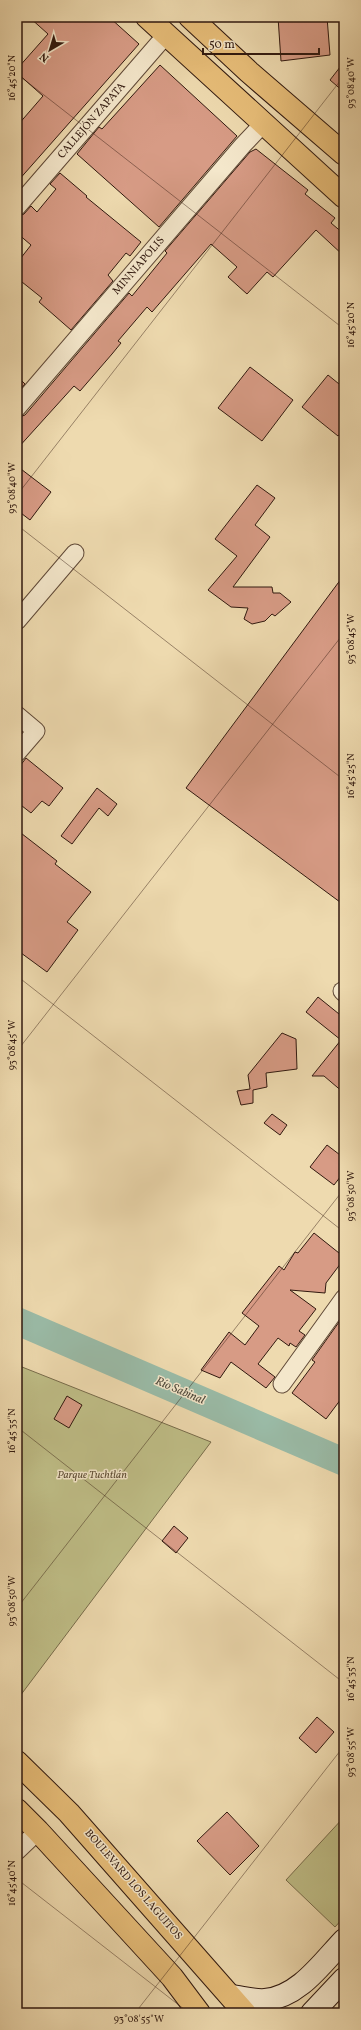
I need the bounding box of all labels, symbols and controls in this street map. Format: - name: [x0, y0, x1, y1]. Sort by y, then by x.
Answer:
- north arrow: [30, 30, 70, 70]
- scale bar: [203, 30, 319, 56]
- text: 50 m: [209, 37, 235, 53]
- text: N: [37, 48, 53, 65]
- text: 16°45'20"N: [5, 54, 19, 101]
- text: 93°08'40"W: [344, 57, 358, 109]
- street label: CALLEJÓN ZAPATA: [55, 79, 130, 162]
- street label: MINNIAPOLIS: [110, 234, 168, 298]
- text: 16°45'20"N: [344, 301, 358, 348]
- text: 93°08'40"W: [5, 462, 19, 514]
- text: 93°08'45"W: [344, 614, 358, 664]
- text: 16°45'25"N: [344, 753, 358, 799]
- text: 93°08'45"W: [5, 1020, 19, 1070]
- text: 93°08'50"W: [344, 1170, 358, 1222]
- water label: Río Sabinal: [153, 1373, 207, 1409]
- text: 16°45'35"N: [5, 1408, 19, 1454]
- park label: Parque Tuchtlán: [57, 1468, 127, 1483]
- text: 93°08'50"W: [5, 1575, 19, 1627]
- text: 16°45'35"N: [344, 1656, 358, 1702]
- text: 93°08'55"W: [344, 1727, 358, 1777]
- street label: BOULEVARD LOS LAGUITOS: [81, 1826, 185, 1944]
- text: 16°45'40"N: [5, 1859, 19, 1906]
- text: 93°08'55"W: [114, 2012, 164, 2026]

